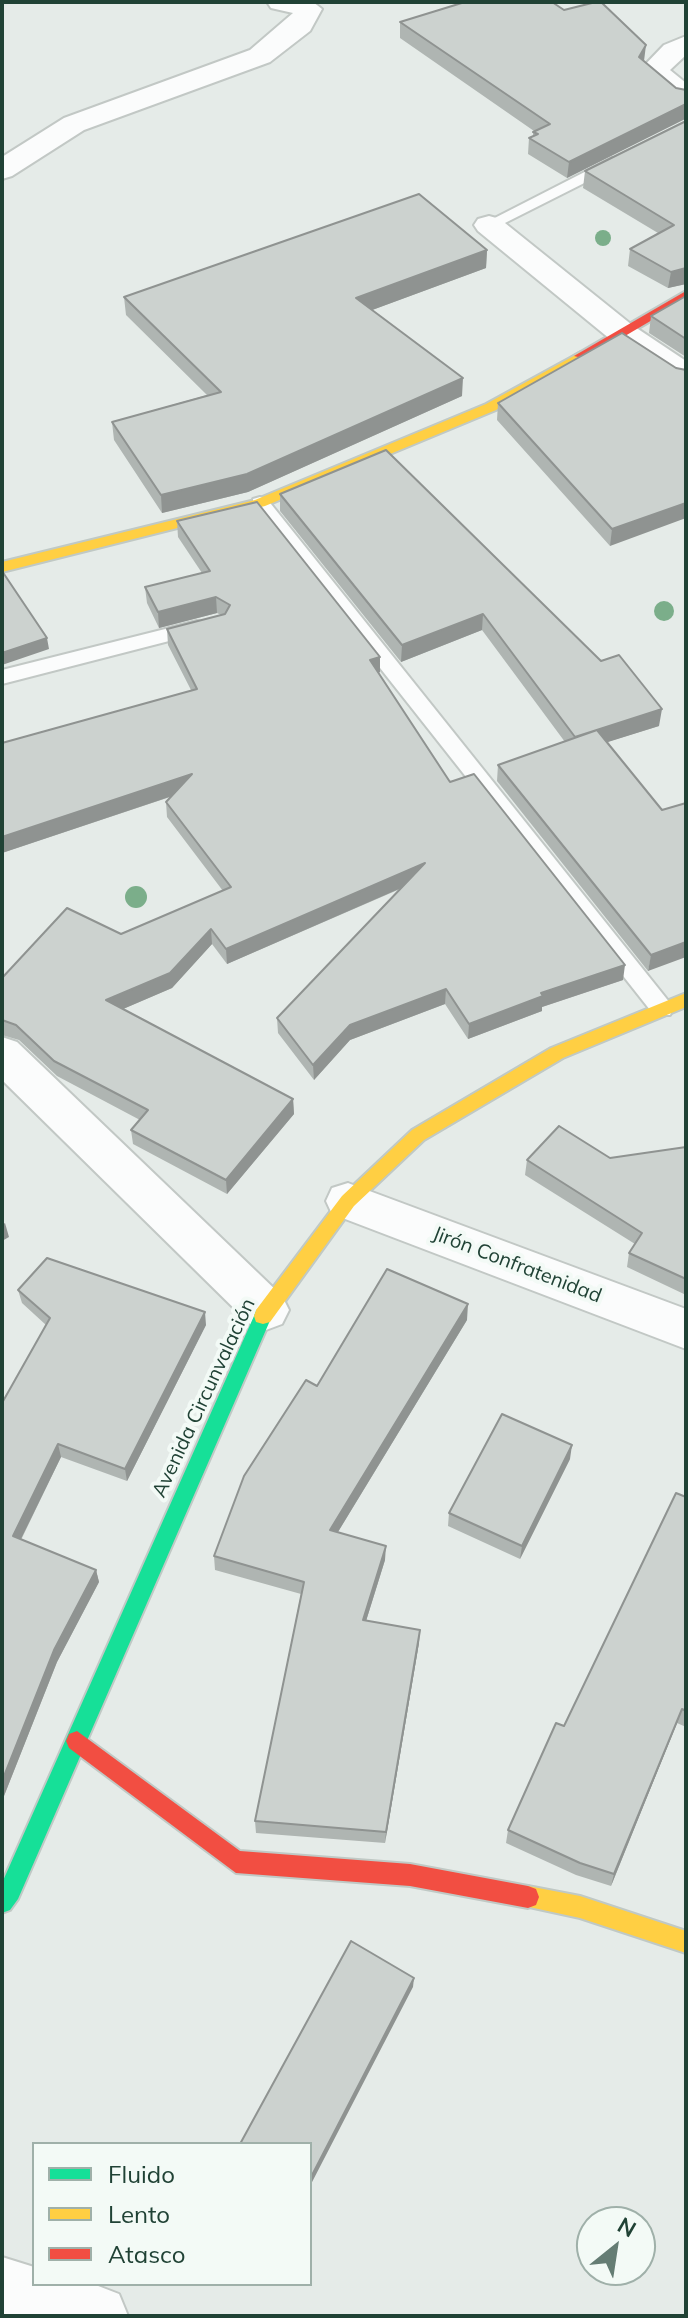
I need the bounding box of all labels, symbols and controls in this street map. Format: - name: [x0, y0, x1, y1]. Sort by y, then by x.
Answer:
- street label: Jirón Confratenidad: [429, 1222, 605, 1308]
- street label: Avenida Circunvalación: [147, 1295, 261, 1501]
- legend: [32, 2142, 312, 2286]
- text: Fluido: [108, 2159, 175, 2189]
- text: Lento: [108, 2199, 170, 2229]
- north arrow: [576, 2206, 656, 2286]
- text: N: [613, 2211, 641, 2243]
- text: Atasco: [108, 2239, 185, 2269]

